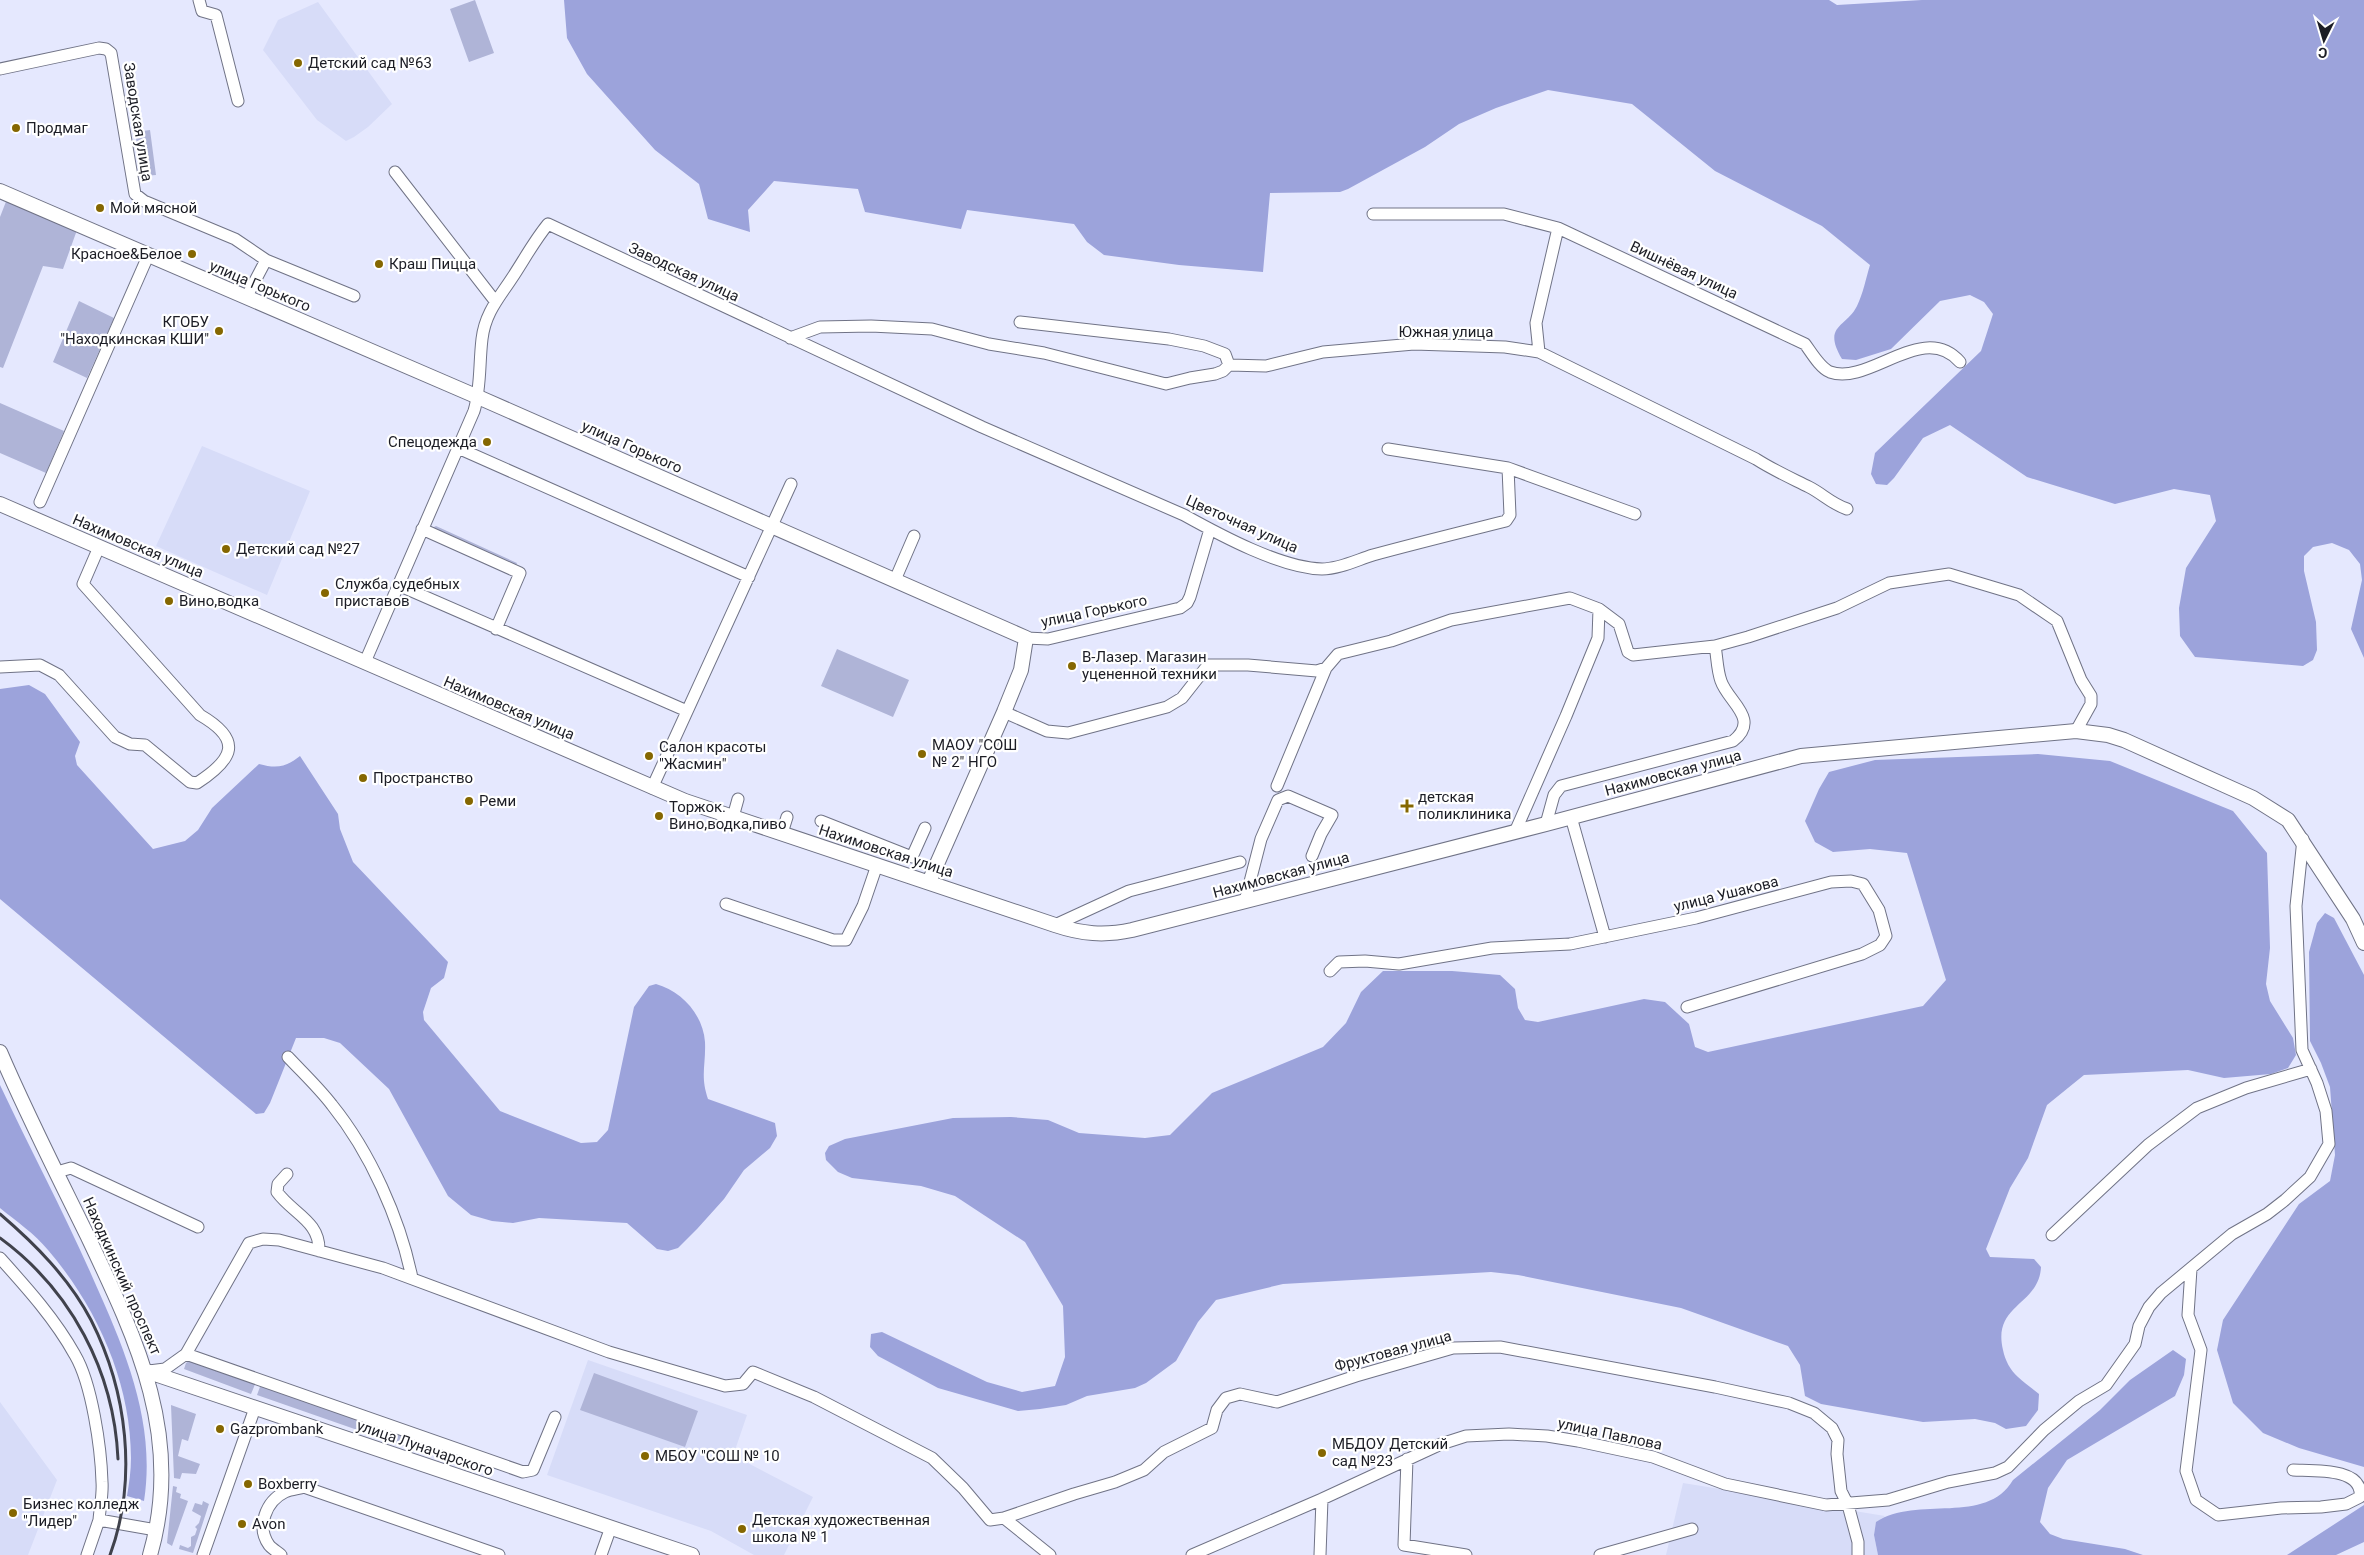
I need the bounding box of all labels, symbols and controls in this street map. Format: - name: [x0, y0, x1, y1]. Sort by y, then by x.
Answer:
- north arrow: [2299, 15, 2349, 65]
- text: С: [2318, 45, 2328, 61]
- place label: Детский сад №63: [308, 54, 432, 72]
- marker: Детский сад №63: [292, 57, 304, 69]
- street label: Заводская улица: [120, 61, 156, 183]
- place label: Продмаг: [26, 119, 88, 137]
- marker: Продмаг: [10, 122, 22, 134]
- place label: Мой мясной: [110, 199, 197, 217]
- marker: Мой мясной: [94, 202, 106, 214]
- street label: Вишнёвая улица: [1627, 237, 1741, 303]
- street label: Заводская улица: [626, 238, 742, 306]
- place label: Красное&Белое: [71, 245, 182, 263]
- marker: Красное&Белое: [186, 248, 198, 260]
- place label: Краш Пицца: [389, 255, 476, 273]
- street label: улица Горького: [207, 257, 313, 315]
- marker: Краш Пицца: [373, 258, 385, 270]
- place label: КГОБУ "Находкинская КШИ": [60, 313, 209, 348]
- street label: Южная улица: [1399, 323, 1493, 341]
- marker: КГОБУ "Находкинская КШИ": [213, 325, 225, 337]
- street label: улица Горького: [579, 417, 685, 477]
- place label: Спецодежда: [388, 433, 477, 451]
- marker: Спецодежда: [481, 436, 493, 448]
- street label: Цветочная улица: [1183, 491, 1301, 557]
- street label: Нахимовская улица: [70, 510, 206, 582]
- place label: Детский сад №27: [236, 540, 360, 558]
- marker: Детский сад №27: [220, 543, 232, 555]
- place label: Служба судебных приставов: [335, 575, 460, 610]
- marker: Служба судебных приставов: [319, 587, 331, 599]
- street label: улица Горького: [1039, 591, 1149, 631]
- place label: Вино,водка: [179, 592, 259, 610]
- marker: Вино,водка: [163, 595, 175, 607]
- place label: В-Лазер. Магазин уцененной техники: [1082, 648, 1217, 683]
- marker: В-Лазер. Магазин уцененной техники: [1066, 660, 1078, 672]
- street label: Нахимовская улица: [441, 672, 577, 744]
- place label: МАОУ "СОШ № 2" НГО: [932, 736, 1017, 771]
- place label: Салон красоты "Жасмин": [659, 738, 766, 773]
- street label: Нахимовская улица: [1603, 746, 1743, 800]
- marker: МАОУ "СОШ № 2" НГО: [916, 748, 928, 760]
- marker: Салон красоты "Жасмин": [643, 750, 655, 762]
- place label: Пространство: [373, 769, 473, 787]
- marker: Пространство: [357, 772, 369, 784]
- place label: детская поликлиника: [1418, 788, 1511, 823]
- place label: Реми: [479, 792, 516, 810]
- marker: Реми: [463, 795, 475, 807]
- place label: Торжок. Вино,водка,пиво: [669, 798, 786, 833]
- marker: детская поликлиника: [1400, 799, 1414, 813]
- marker: Торжок. Вино,водка,пиво: [653, 810, 665, 822]
- street label: Нахимовская улица: [816, 821, 956, 881]
- street label: Нахимовская улица: [1211, 848, 1351, 902]
- street label: улица Ушакова: [1672, 872, 1780, 916]
- street label: Находкинский проспект: [79, 1194, 165, 1358]
- street label: Фруктовая улица: [1332, 1327, 1454, 1375]
- street label: улица Павлова: [1556, 1414, 1664, 1454]
- street label: улица Луначарского: [354, 1416, 496, 1480]
- place label: Gazprombank: [230, 1420, 324, 1438]
- marker: Gazprombank: [214, 1423, 226, 1435]
- place label: МБДОУ Детский сад №23: [1332, 1435, 1448, 1470]
- place label: МБОУ "СОШ № 10: [655, 1447, 780, 1465]
- marker: МБДОУ Детский сад №23: [1316, 1447, 1328, 1459]
- marker: МБОУ "СОШ № 10: [639, 1450, 651, 1462]
- place label: Boxberry: [258, 1475, 317, 1493]
- marker: Boxberry: [242, 1478, 254, 1490]
- place label: Бизнес колледж "Лидер": [23, 1495, 140, 1530]
- marker: Бизнес колледж "Лидер": [7, 1507, 19, 1519]
- place label: Детская художественная школа № 1: [752, 1511, 930, 1546]
- place label: Avon: [252, 1515, 285, 1533]
- marker: Avon: [236, 1518, 248, 1530]
- marker: Детская художественная школа № 1: [736, 1523, 748, 1535]

